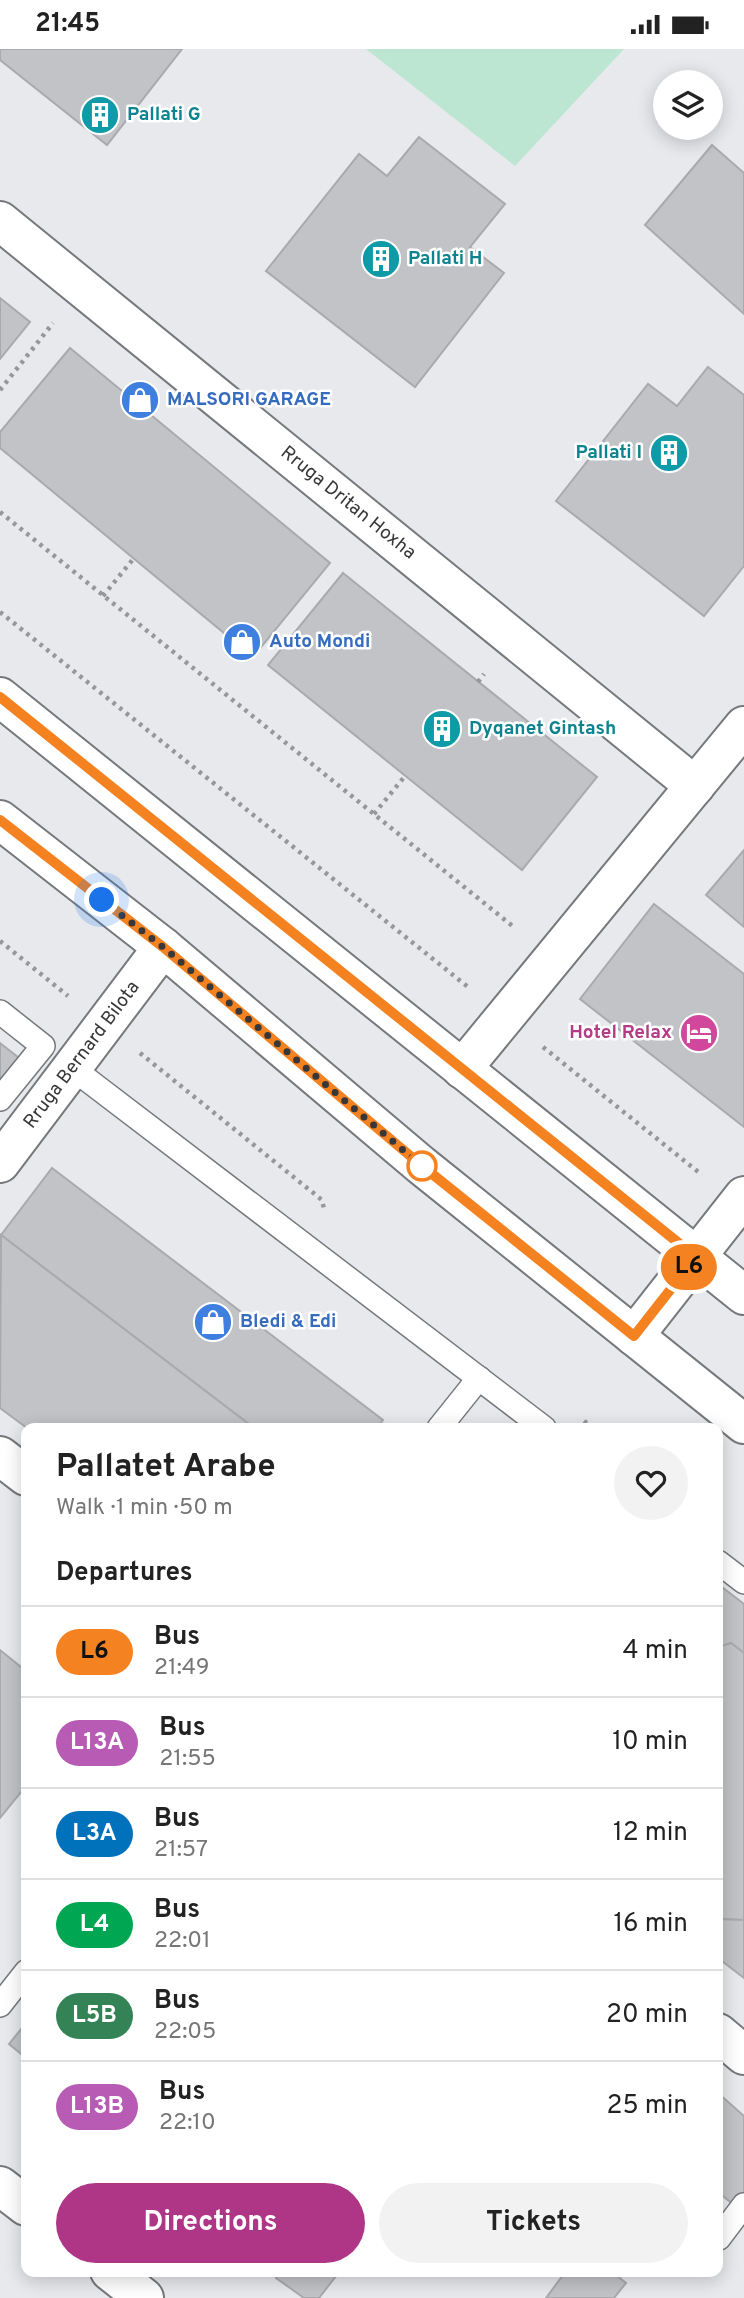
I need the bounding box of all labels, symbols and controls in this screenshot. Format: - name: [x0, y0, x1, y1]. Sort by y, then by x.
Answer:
- text: 21:45: [35, 8, 100, 41]
- map controls: [653, 70, 723, 140]
- button: layers: [653, 70, 723, 140]
- building icon: Pallati G: [79, 94, 121, 136]
- place label: Pallati G: [127, 103, 201, 127]
- building icon: Pallati H: [360, 238, 402, 280]
- place label: Pallati H: [408, 247, 483, 271]
- shop icon: MALSORI GARAGE: [119, 379, 161, 421]
- place label: MALSORI GARAGE: [167, 388, 331, 412]
- building icon: Pallati I: [648, 432, 690, 474]
- street label: Rruga Dritan Hoxha: [275, 441, 421, 565]
- place label: Pallati I: [576, 441, 642, 465]
- shop icon: Auto Mondi: [221, 621, 263, 663]
- place label: Auto Mondi: [269, 630, 370, 654]
- building icon: Dyqanet Gintash: [421, 708, 463, 750]
- place label: Dyqanet Gintash: [469, 717, 616, 741]
- your location: [84, 882, 119, 917]
- street label: Rruga Bernard Bilota: [19, 976, 145, 1134]
- hotel icon: Hotel Relax: [678, 1012, 720, 1054]
- place label: Hotel Relax: [569, 1021, 672, 1045]
- unlabelled marker: [407, 1151, 437, 1181]
- line badge: L6: [658, 1244, 720, 1290]
- text: L6: [675, 1252, 703, 1282]
- shop icon: Bledi & Edi: [192, 1301, 234, 1343]
- place label: Bledi & Edi: [240, 1310, 336, 1334]
- button: heart: [614, 1446, 688, 1520]
- text: Pallatet Arabe: [56, 1447, 276, 1489]
- text: Walk · 1 min · 50 m: [56, 1494, 233, 1523]
- text: Departures: [56, 1557, 193, 1590]
- text: Bus: [154, 1621, 200, 1654]
- text: 4 min: [622, 1635, 688, 1668]
- text: L6: [80, 1637, 109, 1667]
- text: 21:49: [154, 1654, 210, 1683]
- text: Bus: [159, 1712, 205, 1745]
- text: 10 min: [612, 1726, 688, 1759]
- text: L13A: [70, 1728, 124, 1758]
- text: 21:55: [159, 1745, 216, 1774]
- text: Bus: [154, 1803, 200, 1836]
- text: 12 min: [613, 1817, 688, 1850]
- text: L3A: [72, 1819, 117, 1849]
- text: 21:57: [154, 1836, 208, 1865]
- text: Bus: [154, 1894, 200, 1927]
- text: 16 min: [613, 1908, 688, 1941]
- text: L4: [80, 1910, 109, 1940]
- text: 22:01: [154, 1927, 211, 1956]
- text: Bus: [154, 1985, 200, 2018]
- text: 20 min: [606, 1999, 688, 2032]
- text: L5B: [72, 2001, 117, 2031]
- text: 22:05: [154, 2018, 216, 2047]
- text: Bus: [159, 2076, 205, 2109]
- text: 25 min: [607, 2090, 688, 2123]
- text: L13B: [70, 2092, 124, 2122]
- text: 22:10: [159, 2109, 216, 2138]
- button: Directions: [56, 2183, 365, 2263]
- button: Tickets: [379, 2183, 688, 2263]

